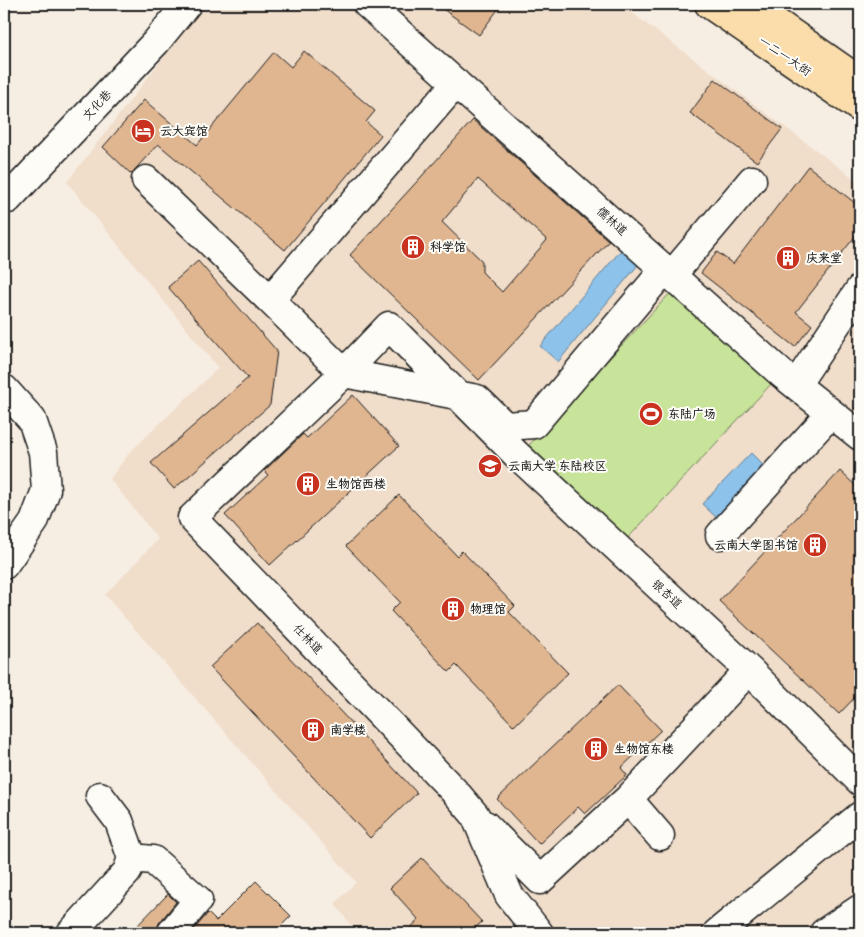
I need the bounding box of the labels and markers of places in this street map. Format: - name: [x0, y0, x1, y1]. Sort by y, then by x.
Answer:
- hotel icon: 云大宾馆: [130, 118, 156, 144]
- place label: 云大宾馆: [160, 124, 208, 139]
- building icon: 科学馆: [400, 234, 426, 260]
- place label: 科学馆: [430, 240, 466, 255]
- building icon: 庆来堂: [775, 245, 801, 271]
- place label: 庆来堂: [806, 251, 842, 266]
- sports icon: 东陆广场: [638, 401, 664, 427]
- place label: 东陆广场: [668, 407, 716, 422]
- school or university icon: 云南大学 东陆校区: [477, 453, 503, 479]
- place label: 云南大学 东陆校区: [508, 459, 607, 474]
- building icon: 生物馆西楼: [295, 471, 321, 497]
- place label: 生物馆西楼: [326, 477, 386, 492]
- building icon: 云南大学图书馆: [802, 532, 828, 558]
- place label: 云南大学图书馆: [714, 538, 798, 553]
- building icon: 物理馆: [440, 596, 466, 622]
- place label: 物理馆: [470, 602, 506, 617]
- building icon: 南学楼: [300, 717, 326, 743]
- place label: 南学楼: [330, 723, 366, 738]
- building icon: 生物馆东楼: [583, 736, 609, 762]
- place label: 生物馆东楼: [614, 742, 674, 757]

